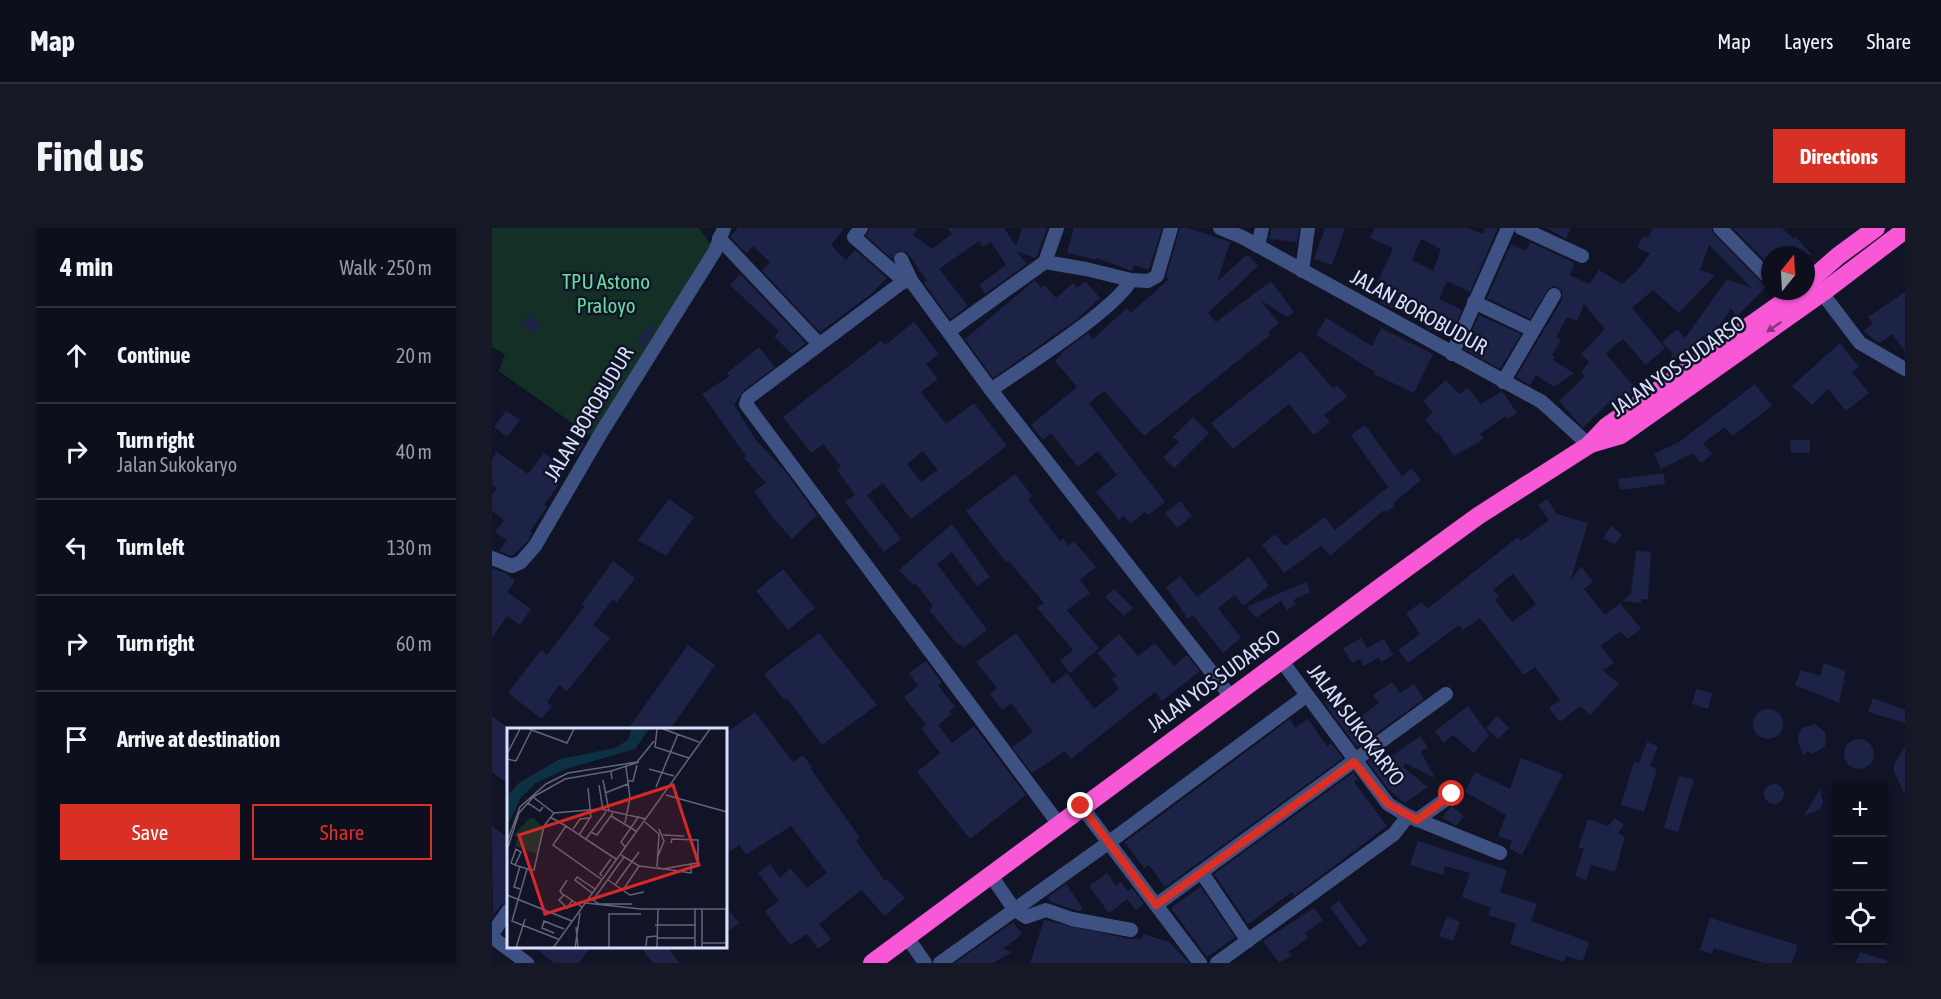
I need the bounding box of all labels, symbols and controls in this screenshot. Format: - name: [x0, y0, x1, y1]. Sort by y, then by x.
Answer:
- text: Map: [30, 25, 75, 57]
- text: Map: [1717, 29, 1751, 53]
- text: Layers: [1784, 29, 1834, 53]
- text: Share: [1867, 29, 1911, 53]
- button: Directions: [1773, 129, 1905, 183]
- text: Find us: [36, 132, 144, 180]
- north arrow: [1761, 246, 1815, 300]
- text: 4 min: [60, 252, 113, 282]
- text: Walk · 250 m: [340, 256, 432, 279]
- street label: JALAN BOROBUDUR: [1347, 264, 1492, 359]
- park label: TPU Astono Praloyo: [562, 269, 650, 317]
- street label: JALAN YOS SUDARSO: [1606, 310, 1749, 420]
- one-way arrow: [1766, 321, 1782, 333]
- icon: ahead: [60, 339, 93, 372]
- text: Continue: [117, 342, 191, 368]
- street label: JALAN BOROBUDUR: [539, 342, 638, 485]
- text: 20 m: [396, 344, 432, 367]
- text: Turn right: [117, 427, 194, 453]
- icon: right: [60, 435, 93, 468]
- text: 40 m: [396, 440, 432, 463]
- text: Jalan Sukokaryo: [117, 453, 237, 476]
- icon: left: [60, 531, 93, 564]
- text: Turn left: [117, 534, 184, 560]
- text: 130 m: [387, 536, 432, 559]
- street label: JALAN YOS SUDARSO: [1142, 624, 1284, 736]
- icon: right: [60, 627, 93, 660]
- text: Turn right: [117, 630, 194, 656]
- text: 60 m: [396, 632, 432, 655]
- street label: JALAN SUKOKARYO: [1303, 659, 1410, 790]
- icon: arrive: [60, 723, 93, 756]
- text: Arrive at destination: [117, 726, 280, 752]
- inset map: [507, 728, 728, 948]
- route start: [1438, 780, 1464, 806]
- map controls: [1833, 783, 1887, 945]
- button: +: [1833, 783, 1887, 837]
- route end: [1067, 792, 1093, 818]
- button: Save: [60, 804, 240, 860]
- button: Share: [252, 804, 432, 860]
- button: −: [1833, 837, 1887, 891]
- button: locate: [1833, 891, 1887, 945]

